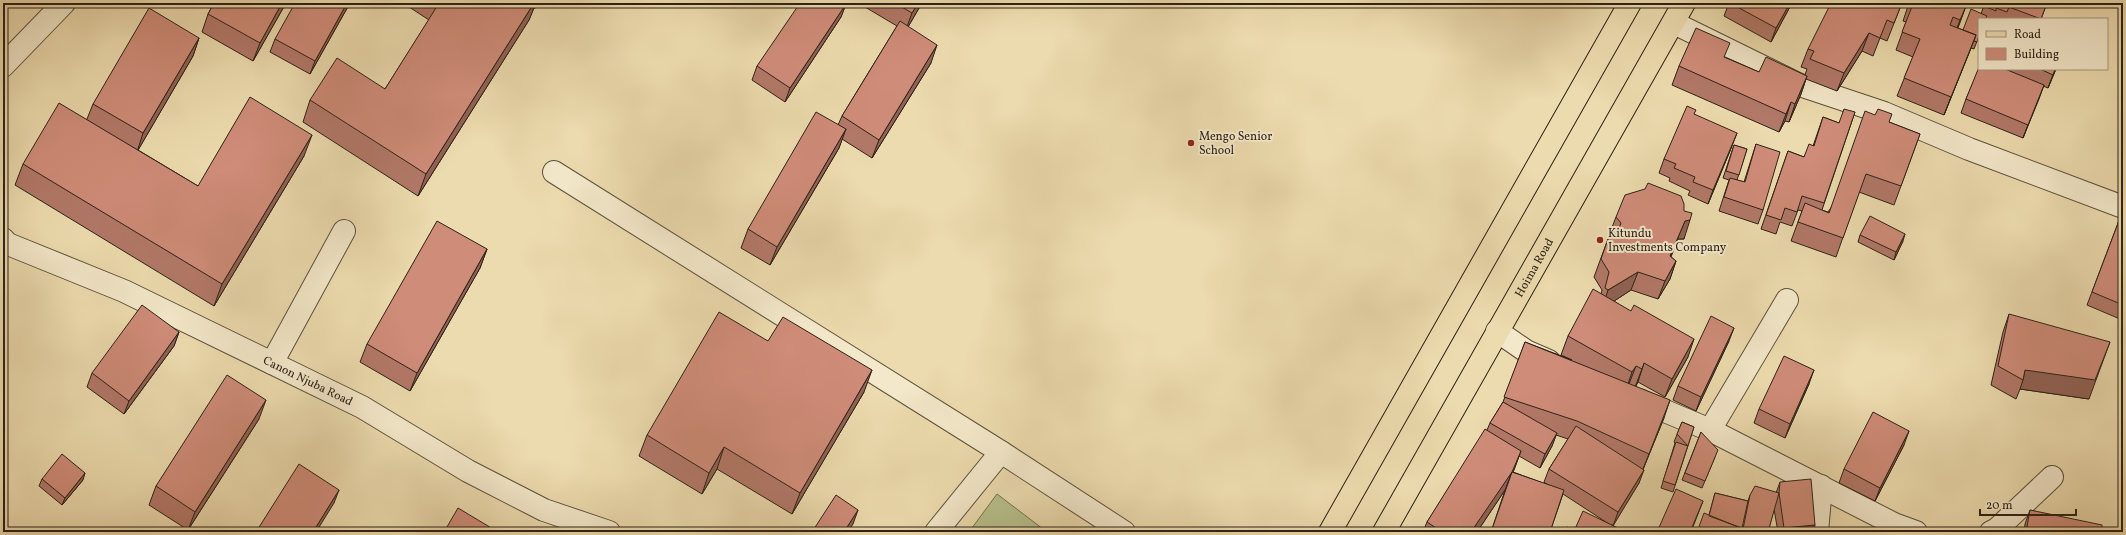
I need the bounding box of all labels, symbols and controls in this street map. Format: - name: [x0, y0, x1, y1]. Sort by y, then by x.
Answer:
- legend: [1978, 18, 2108, 70]
- text: Road: [2014, 27, 2041, 43]
- text: Building: [2014, 47, 2059, 63]
- place label: Mengo Senior School: [1199, 129, 1272, 159]
- marker: Mengo Senior School: [1186, 138, 1196, 148]
- place label: Kitundu Investments Company: [1608, 226, 1727, 256]
- marker: Kitundu Investments Company: [1595, 235, 1605, 245]
- street label: Hoima Road: [1512, 236, 1558, 300]
- street label: Canon Njuba Road: [260, 353, 355, 410]
- scale bar: [1980, 491, 2076, 517]
- text: 20 m: [1986, 498, 2013, 514]

